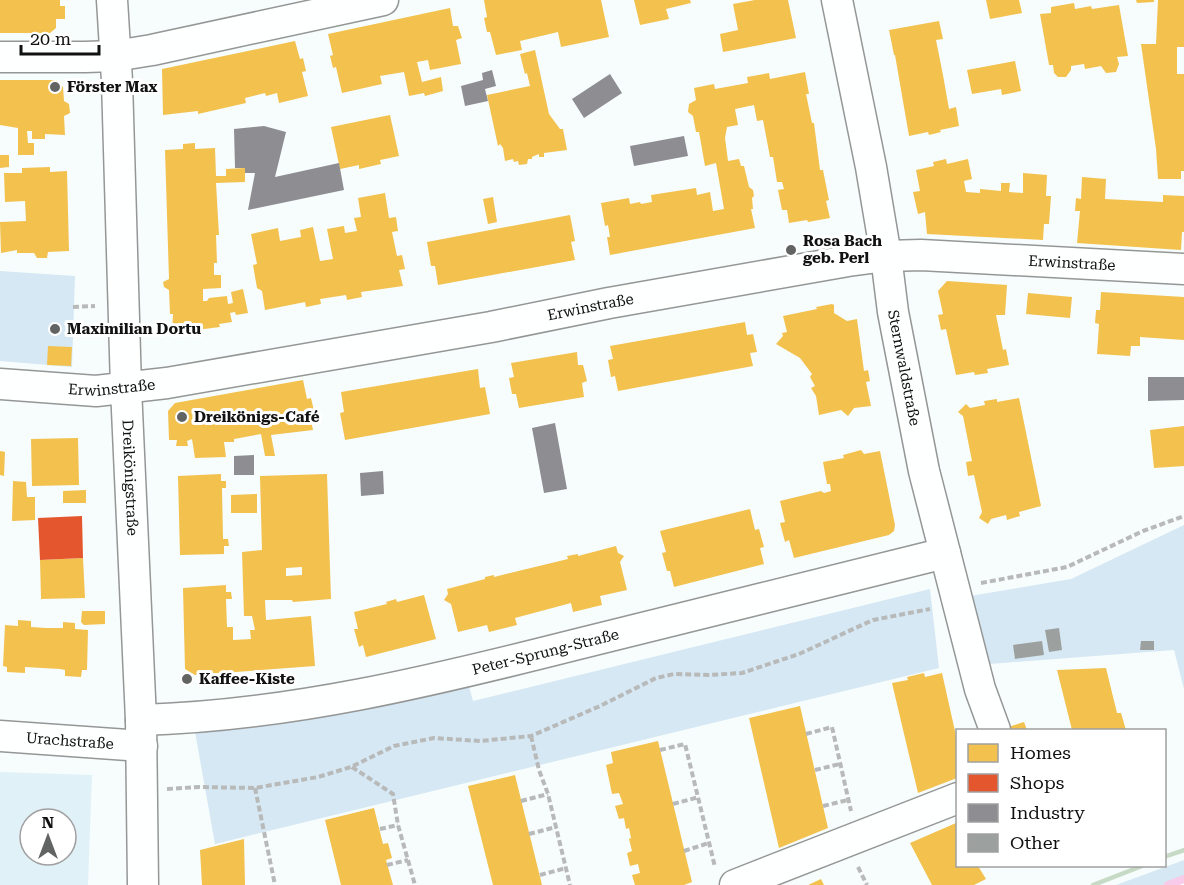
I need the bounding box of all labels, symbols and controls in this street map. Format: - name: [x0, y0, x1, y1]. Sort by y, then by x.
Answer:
- scale bar: [21, 18, 99, 56]
- text: 20 m: [30, 28, 71, 49]
- place label: Förster Max: [67, 78, 158, 96]
- marker: Förster Max: [48, 80, 62, 94]
- place label: Rosa Bach geb. Perl: [802, 232, 882, 267]
- marker: Rosa Bach geb. Perl: [784, 243, 798, 257]
- street label: Erwinstraße: [1028, 252, 1116, 274]
- street label: Erwinstraße: [546, 290, 635, 324]
- street label: Sternwaldstraße: [884, 308, 924, 427]
- place label: Maximilian Dortu: [67, 320, 201, 338]
- marker: Maximilian Dortu: [48, 322, 62, 336]
- street label: Erwinstraße: [67, 375, 156, 400]
- place label: Dreikönigs-Café: [194, 408, 320, 426]
- marker: Dreikönigs-Café: [175, 410, 189, 424]
- street label: Dreikönigstraße: [118, 419, 142, 536]
- street label: Peter-Sprung-Straße: [470, 625, 621, 679]
- place label: Kaffee-Kiste: [199, 670, 295, 688]
- marker: Kaffee-Kiste: [180, 672, 194, 686]
- street label: Urachstraße: [25, 729, 115, 753]
- legend: [956, 729, 1166, 867]
- text: Homes: [1010, 742, 1071, 763]
- text: Shops: [1010, 772, 1064, 793]
- text: Industry: [1010, 802, 1085, 823]
- north arrow: [18, 807, 78, 867]
- text: N: [42, 813, 54, 832]
- text: Other: [1010, 832, 1060, 853]

